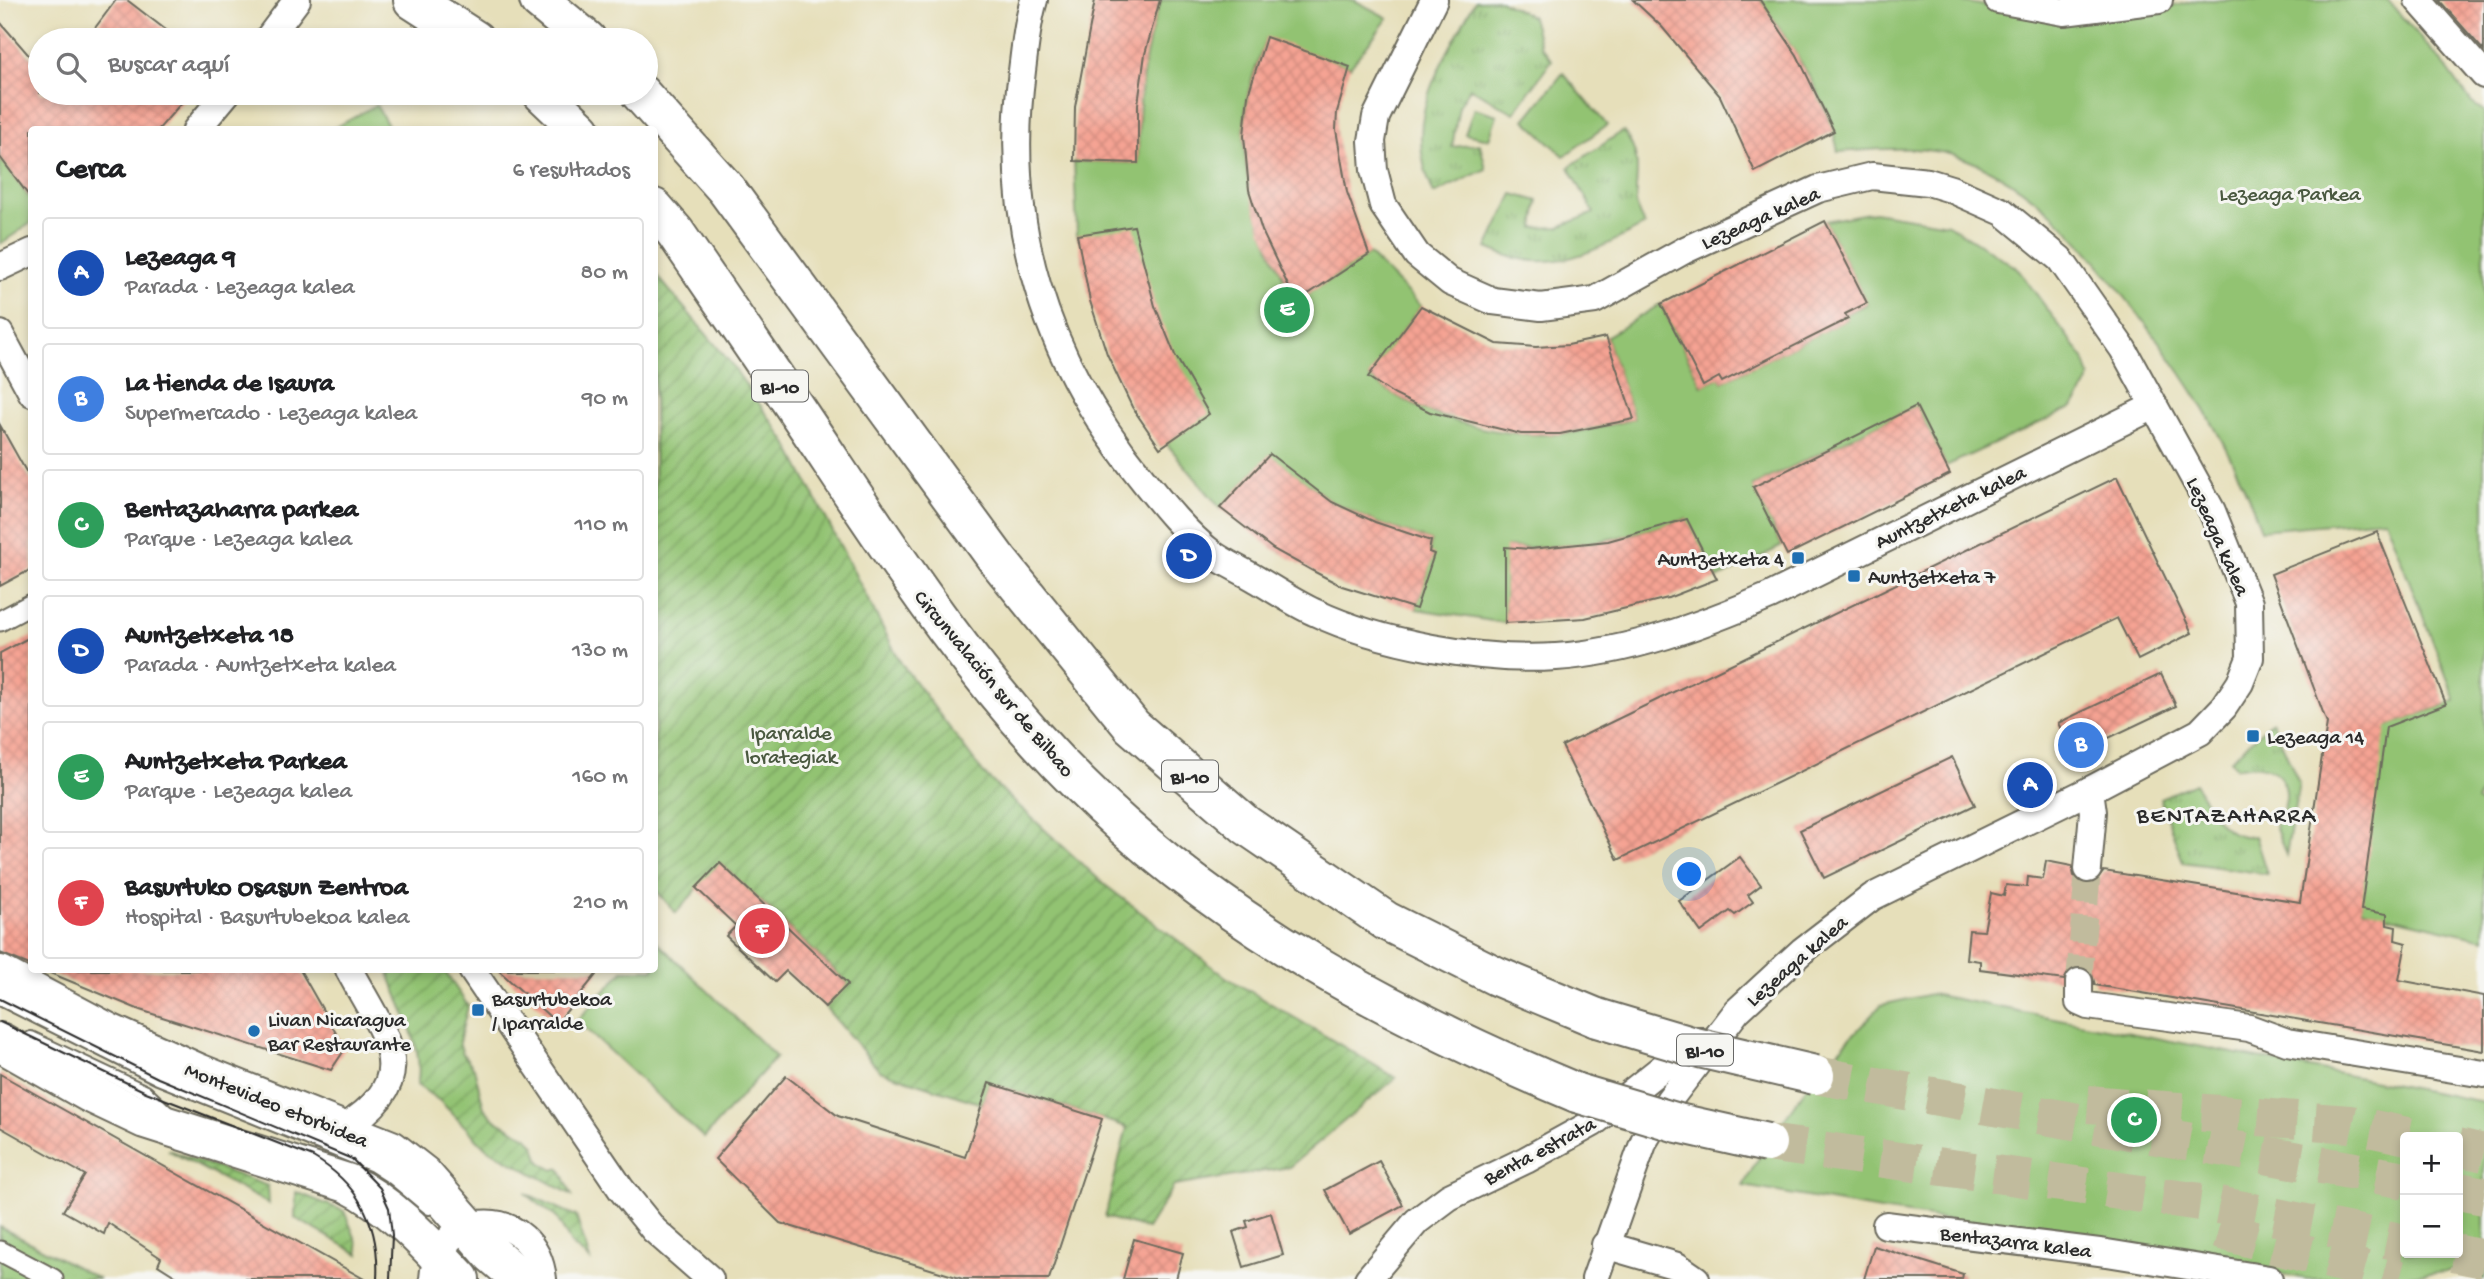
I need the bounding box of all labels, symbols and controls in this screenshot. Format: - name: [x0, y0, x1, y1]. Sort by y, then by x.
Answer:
- search box: [28, 28, 658, 105]
- icon: search: [52, 48, 90, 86]
- text: Buscar aquí: [108, 51, 230, 82]
- text: Cerca: [56, 154, 125, 189]
- text: 6 resultados: [513, 158, 630, 185]
- street label: Lezeaga kalea: [1698, 182, 1826, 257]
- park label: Lezeaga Parkea: [2219, 184, 2362, 209]
- text: Lezeaga 9: [125, 244, 236, 275]
- text: A: [74, 260, 88, 287]
- text: 80 m: [581, 260, 628, 287]
- text: Parada · Lezeaga kalea: [125, 275, 355, 302]
- pin: E: [1264, 284, 1310, 336]
- text: La tienda de Isaura: [125, 370, 334, 401]
- road number: BI-10: [752, 370, 808, 402]
- text: B: [75, 386, 87, 413]
- text: 90 m: [582, 386, 628, 413]
- text: Supermercado · Lezeaga kalea: [125, 401, 417, 428]
- street label: Auntzetxeta kalea: [1872, 461, 2032, 556]
- street label: Lezeaga kalea: [2179, 474, 2254, 602]
- text: Bentazaharra parkea: [125, 496, 358, 527]
- text: C: [75, 512, 87, 539]
- text: 110 m: [575, 512, 628, 539]
- text: Parque · Lezeaga kalea: [125, 527, 352, 554]
- pin: D: [1166, 530, 1212, 582]
- place label: Auntzetxeta 4: [1658, 549, 1784, 574]
- marker: Auntzetxeta 4: [1790, 550, 1806, 566]
- place label: Auntzetxeta 7: [1868, 567, 1997, 592]
- marker: Auntzetxeta 7: [1846, 568, 1862, 584]
- street label: Circunvalación sur de Bilbao: [907, 587, 1078, 784]
- text: Auntzetxeta 18: [125, 622, 294, 653]
- text: D: [74, 638, 89, 665]
- text: 130 m: [572, 638, 628, 665]
- text: Parada · Auntzetxeta kalea: [125, 653, 396, 680]
- pin: B: [2058, 719, 2104, 771]
- park label: Iparralde lorategiak: [745, 723, 839, 772]
- place label: Lezeaga 14: [2267, 727, 2364, 752]
- marker: Lezeaga 14: [2245, 728, 2261, 744]
- text: Auntzetxeta Parkea: [125, 748, 347, 779]
- pin: A: [2007, 759, 2053, 811]
- road number: BI-10: [1162, 761, 1218, 792]
- text: E: [74, 764, 88, 791]
- text: 160 m: [572, 764, 628, 791]
- text: Parque · Lezeaga kalea: [125, 779, 352, 806]
- district label: BENTAZAHARRA: [2136, 804, 2317, 831]
- your location: [1672, 857, 1706, 891]
- text: Basurtuko Osasun Zentroa: [125, 874, 408, 905]
- text: F: [75, 890, 87, 917]
- text: 210 m: [573, 890, 628, 917]
- text: Hospital · Basurtubekoa kalea: [125, 905, 409, 932]
- pin: F: [739, 905, 785, 957]
- street label: Lezeaga kalea: [1742, 911, 1855, 1014]
- place label: Basurtubekoa / Iparralde: [491, 989, 613, 1038]
- marker: Basurtubekoa / Iparralde: [470, 1002, 486, 1018]
- place label: Livan Nicaragua Bar Restaurante: [267, 1010, 412, 1059]
- marker: Livan Nicaragua Bar Restaurante: [246, 1023, 262, 1039]
- road number: BI-10: [1677, 1034, 1733, 1066]
- street label: Montevideo etorbidea: [180, 1059, 372, 1156]
- pin: C: [2111, 1094, 2157, 1146]
- street label: Benta estrata: [1479, 1113, 1602, 1194]
- map controls: [2400, 1132, 2463, 1258]
- button: +: [2400, 1132, 2463, 1195]
- button: −: [2400, 1195, 2463, 1258]
- street label: Bentazarra kalea: [1937, 1223, 2094, 1266]

